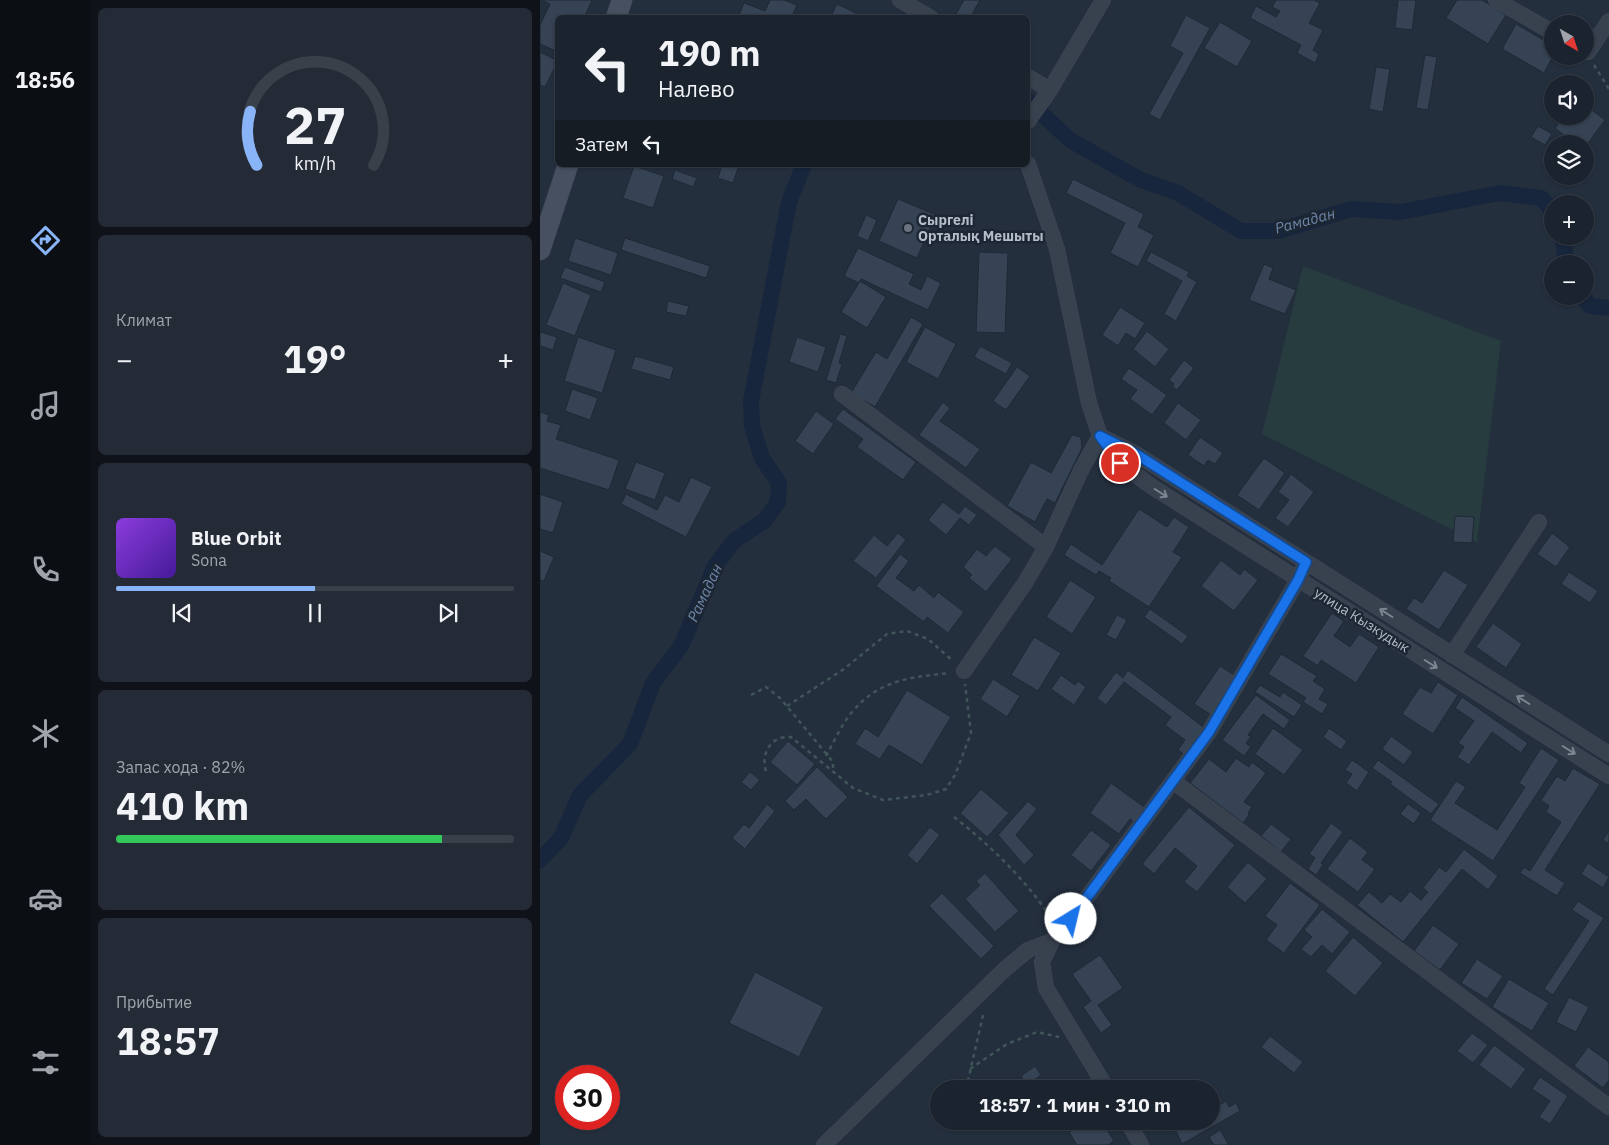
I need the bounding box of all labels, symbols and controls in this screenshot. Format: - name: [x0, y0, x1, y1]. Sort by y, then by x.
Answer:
- north arrow: [1544, 15, 1594, 65]
- map controls: [1544, 15, 1594, 305]
- text: 190 m: [658, 30, 761, 76]
- icon: left: [575, 35, 640, 100]
- text: 18:56: [15, 65, 75, 94]
- text: Налево: [658, 74, 735, 103]
- button: sound: [1544, 75, 1594, 125]
- text: 27: [284, 91, 346, 158]
- icon: left: [638, 130, 666, 158]
- text: Затем: [575, 132, 628, 156]
- button: layers: [1544, 135, 1594, 185]
- text: km/h: [294, 152, 336, 175]
- button: +: [1544, 195, 1594, 245]
- water label: Рамадан: [1273, 203, 1337, 238]
- place label: Сыргелі Орталық Мешыты: [918, 211, 1044, 245]
- marker: Сыргелі Орталық Мешыты: [902, 222, 914, 234]
- icon: directions: [28, 223, 63, 258]
- button: −: [1544, 255, 1594, 305]
- text: Климат: [116, 310, 172, 330]
- text: 19°: [283, 334, 347, 383]
- text: −: [116, 341, 133, 378]
- text: +: [497, 341, 514, 378]
- icon: music: [28, 388, 63, 423]
- pin: [1099, 442, 1141, 484]
- icon: arrive: [1106, 449, 1134, 477]
- one-way arrow: [1153, 488, 1167, 498]
- text: Blue Orbit: [191, 526, 281, 550]
- text: Sona: [191, 550, 227, 570]
- icon: phone: [28, 552, 63, 587]
- water label: Рамадан: [683, 561, 726, 625]
- street label: улица Кызкудык: [1311, 583, 1413, 657]
- icon: previous: [168, 599, 196, 627]
- icon: pause: [301, 599, 329, 627]
- icon: next: [434, 599, 462, 627]
- one-way arrow: [1380, 607, 1394, 617]
- one-way arrow: [1424, 659, 1438, 669]
- one-way arrow: [1517, 694, 1531, 704]
- icon: climate: [28, 716, 63, 751]
- one-way arrow: [1561, 746, 1575, 756]
- text: Запас хода · 82%: [116, 757, 245, 777]
- text: 410 km: [116, 781, 249, 830]
- icon: car: [28, 881, 63, 916]
- position arrow: [1044, 892, 1096, 944]
- text: Прибытие: [116, 992, 192, 1012]
- text: 18:57: [116, 1016, 220, 1065]
- icon: filters: [28, 1045, 63, 1080]
- speed limit sign: 30: [555, 1065, 620, 1130]
- text: 18:57 · 1 мин · 310 m: [979, 1093, 1171, 1117]

